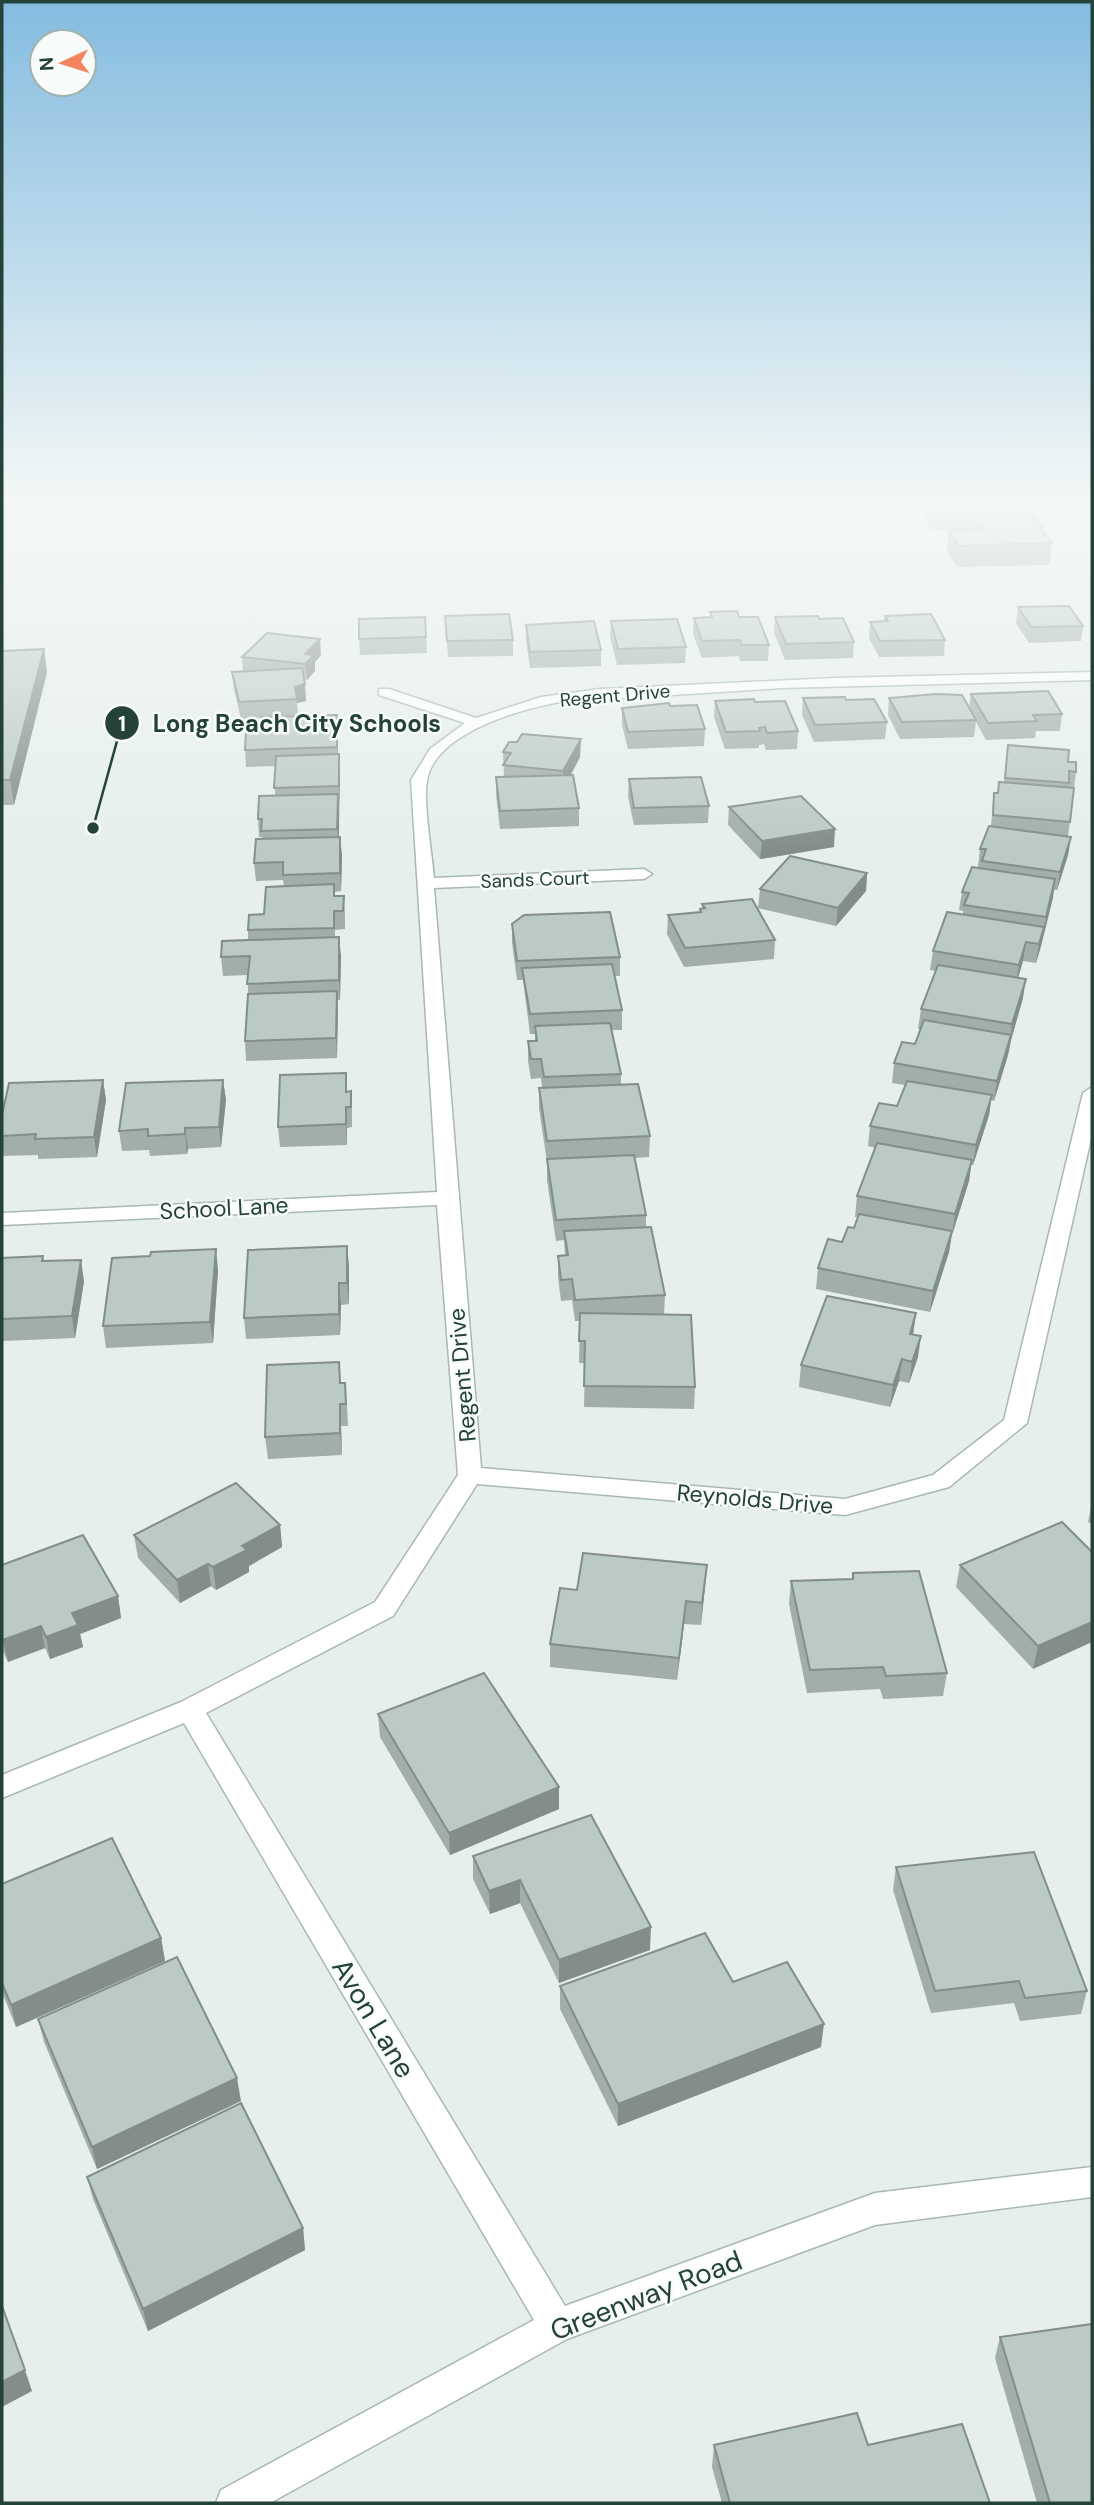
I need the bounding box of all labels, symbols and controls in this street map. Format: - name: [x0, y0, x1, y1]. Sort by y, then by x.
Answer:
- north arrow: [28, 28, 98, 98]
- text: N: [34, 56, 59, 72]
- street label: Regent Drive: [559, 678, 671, 713]
- callout: Long Beach City Schools: [104, 701, 456, 746]
- text: Long Beach City Schools: [153, 708, 441, 739]
- text: 1: [118, 710, 126, 738]
- street label: Sands Court: [480, 865, 590, 894]
- street label: School Lane: [159, 1190, 289, 1226]
- street label: Regent Drive: [441, 1307, 483, 1443]
- street label: Reynolds Drive: [676, 1477, 834, 1521]
- street label: Avon Lane: [323, 1952, 424, 2085]
- street label: Greenway Road: [545, 2242, 747, 2349]

